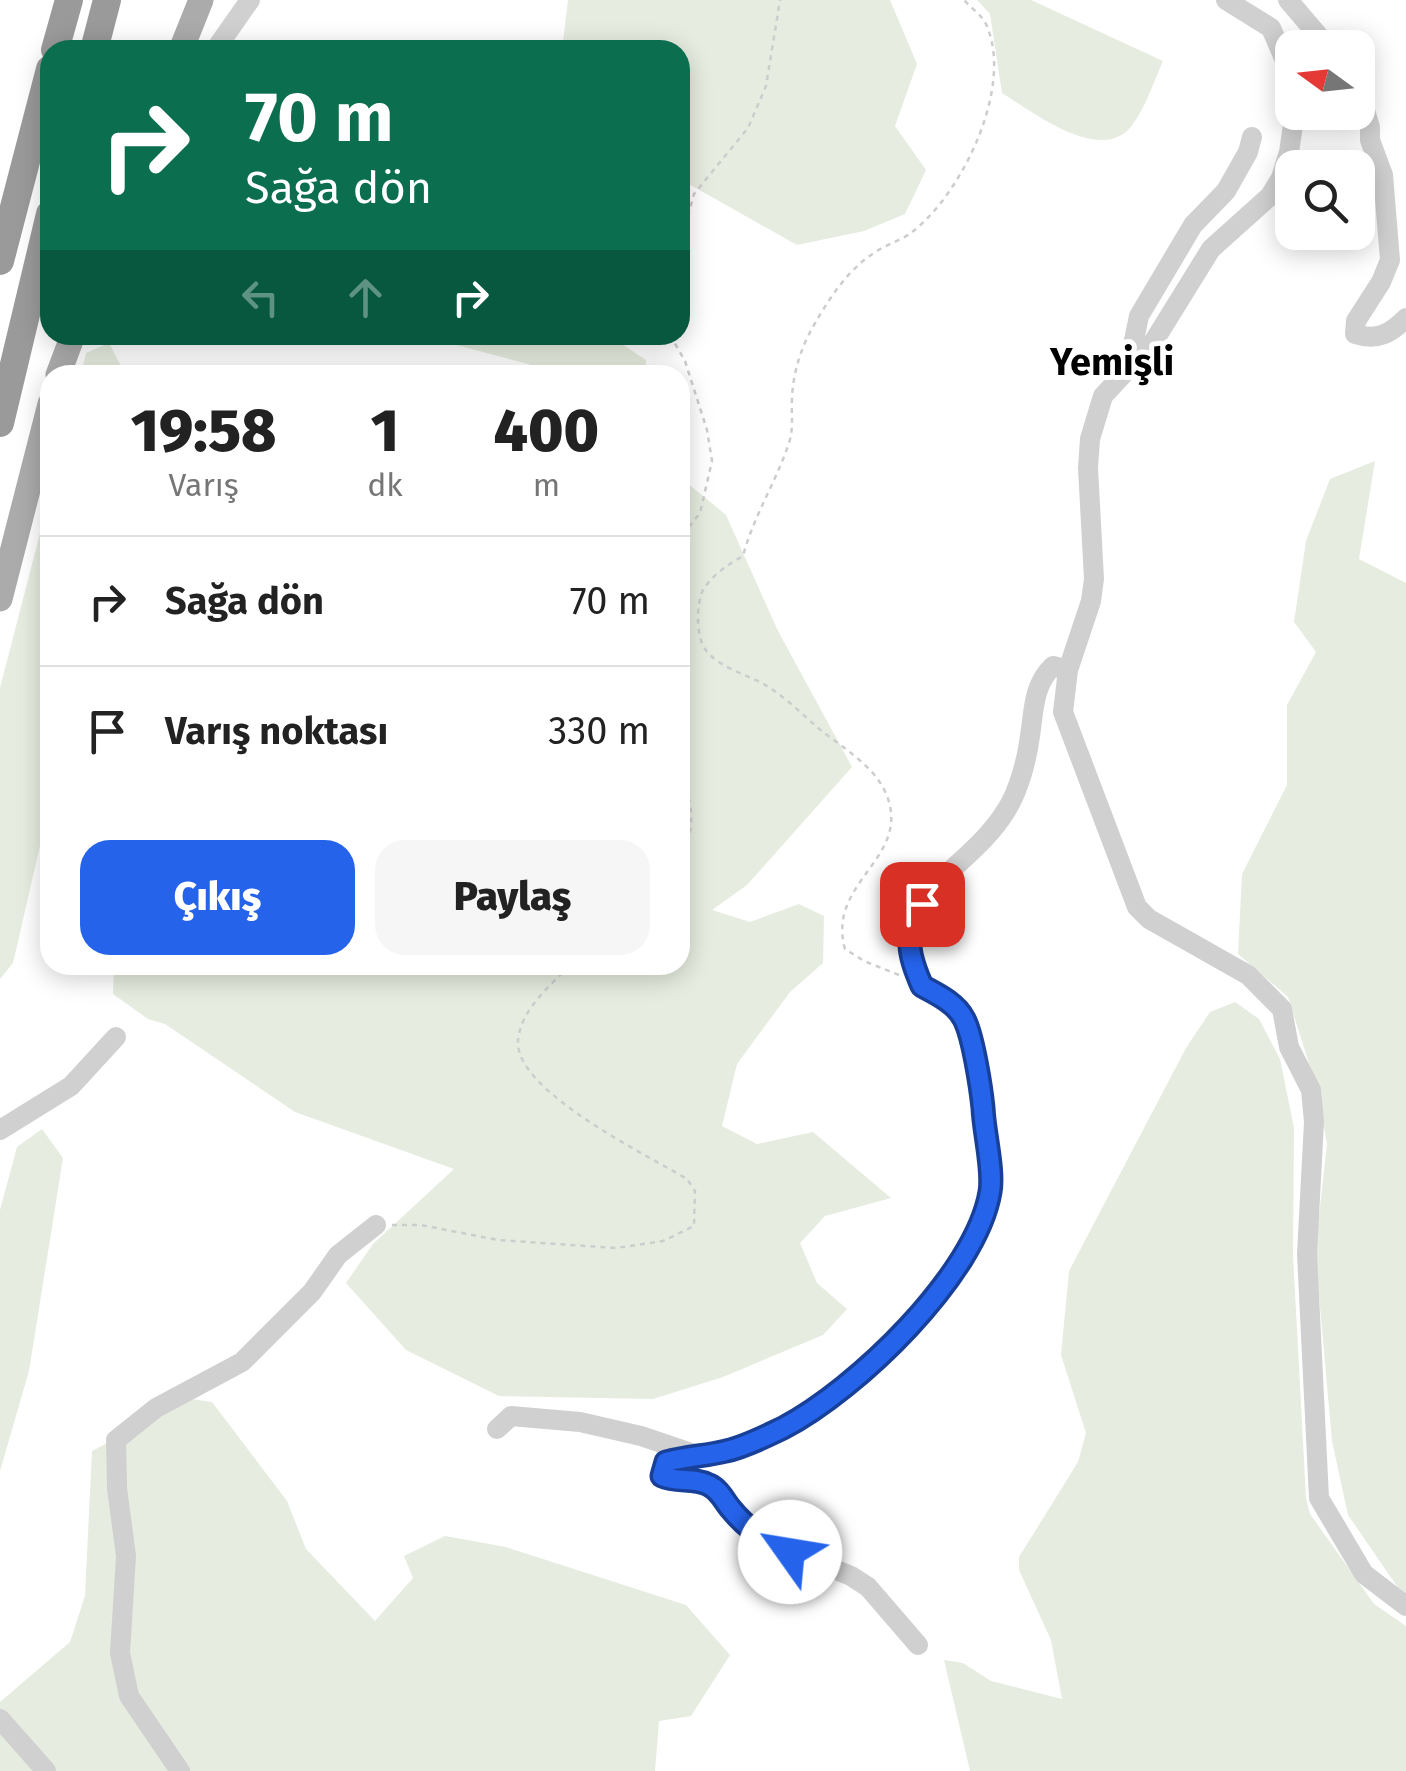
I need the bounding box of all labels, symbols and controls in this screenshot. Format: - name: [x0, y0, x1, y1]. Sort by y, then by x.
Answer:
- north arrow: [1275, 30, 1375, 130]
- map controls: [1275, 30, 1375, 250]
- text: 70 m: [245, 76, 394, 160]
- icon: right: [80, 80, 210, 210]
- button: search: [1275, 150, 1375, 250]
- text: Sağa dön: [245, 161, 432, 215]
- icon: left: [233, 270, 288, 325]
- icon: ahead: [338, 270, 393, 325]
- icon: right: [443, 270, 498, 325]
- district label: Yemişli: [1049, 339, 1174, 386]
- text: 19:58: [131, 395, 276, 467]
- text: 1: [371, 395, 399, 467]
- text: 400: [493, 395, 599, 467]
- text: Varış: [168, 466, 239, 504]
- text: dk: [367, 466, 403, 504]
- text: m: [533, 466, 560, 504]
- icon: right: [80, 574, 135, 629]
- text: Sağa dön: [165, 578, 324, 624]
- text: 70 m: [570, 578, 650, 624]
- icon: arrive: [80, 704, 135, 759]
- text: Varış noktası: [165, 708, 388, 754]
- text: 330 m: [548, 708, 650, 754]
- button: Çıkış: [80, 840, 355, 955]
- button: Paylaş: [375, 840, 650, 955]
- pin: [880, 862, 965, 947]
- icon: arrive: [895, 877, 950, 932]
- position arrow: [738, 1500, 842, 1604]

